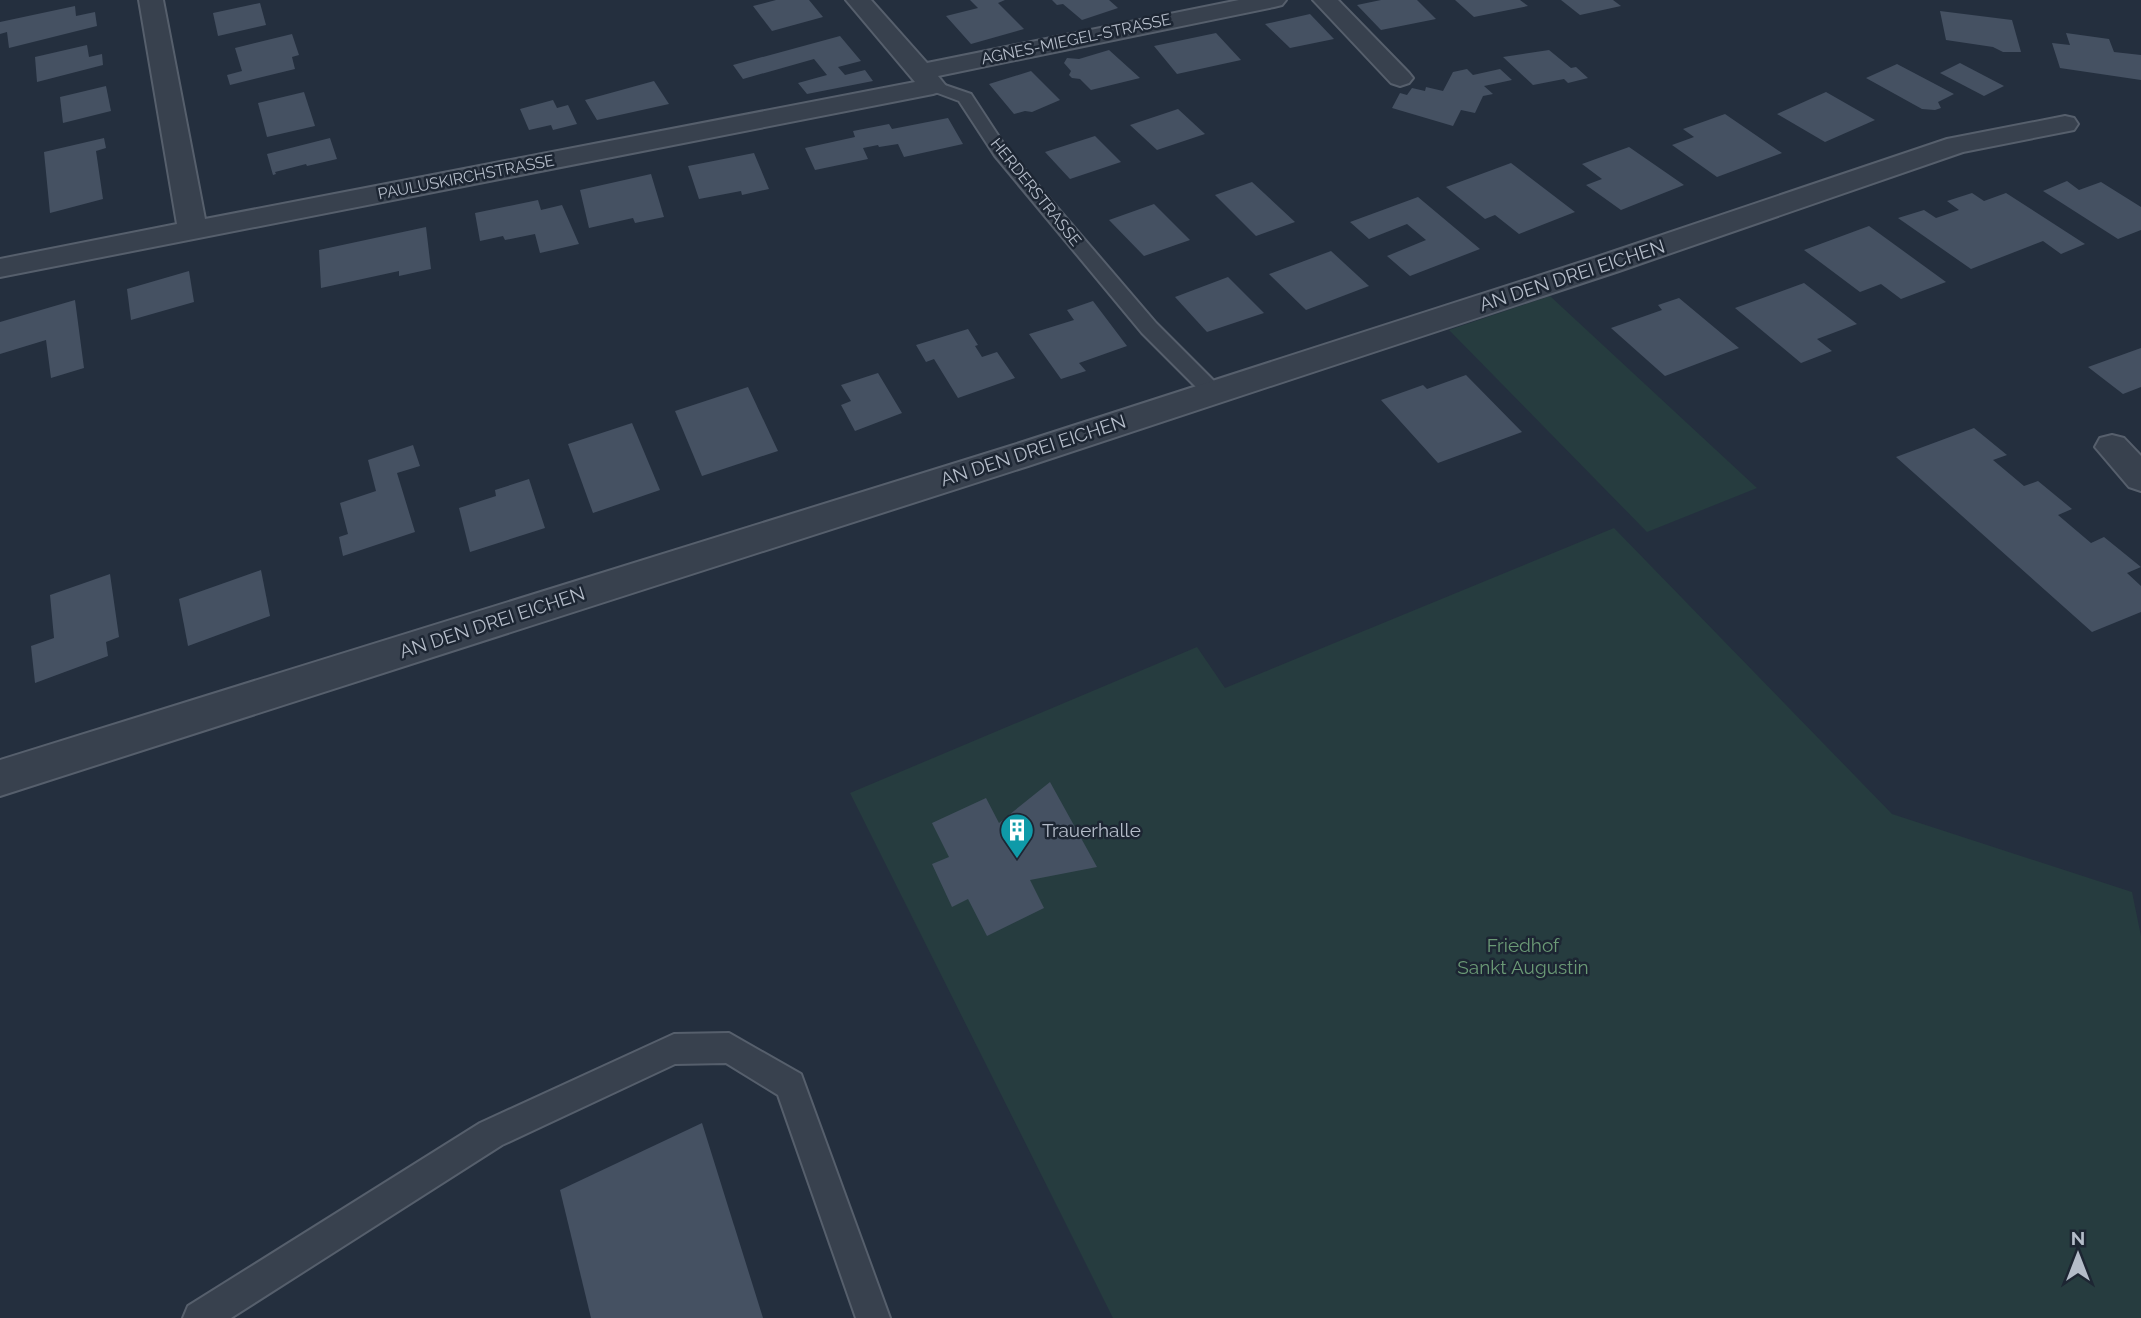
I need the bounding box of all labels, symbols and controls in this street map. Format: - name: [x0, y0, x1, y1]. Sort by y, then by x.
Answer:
- street label: AGNES-MIEGEL-STRASSE: [979, 10, 1173, 68]
- street label: HERDERSTRASSE: [987, 134, 1085, 250]
- street label: PAULUSKIRCHSTRASSE: [376, 151, 556, 203]
- street label: AN DEN DREI EICHEN: [1476, 235, 1668, 315]
- street label: AN DEN DREI EICHEN: [937, 410, 1129, 490]
- street label: AN DEN DREI EICHEN: [396, 582, 588, 662]
- building icon: Trauerhalle: [998, 811, 1036, 860]
- place label: Trauerhalle: [1042, 819, 1141, 841]
- park label: Friedhof Sankt Augustin: [1457, 934, 1589, 978]
- north arrow: [2043, 1220, 2113, 1290]
- text: N: [2071, 1227, 2085, 1249]

